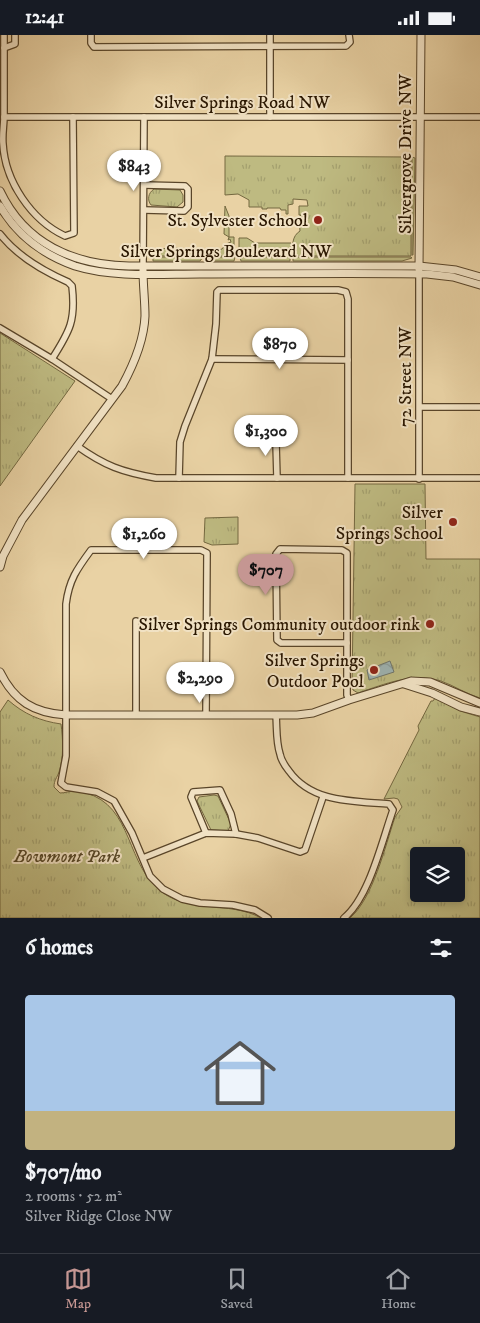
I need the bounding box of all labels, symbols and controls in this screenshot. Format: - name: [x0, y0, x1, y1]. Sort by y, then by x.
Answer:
- text: 12:41: [25, 6, 64, 29]
- street label: Silvergrove Drive NW: [395, 73, 417, 234]
- street label: Silver Springs Road NW: [154, 92, 330, 114]
- pin: $843: [104, 149, 164, 192]
- text: $843: [118, 156, 150, 176]
- place label: St. Sylvester School: [167, 210, 309, 232]
- marker: St. Sylvester School: [312, 214, 324, 226]
- street label: Silver Springs Boulevard NW: [121, 241, 332, 263]
- pin: $870: [250, 327, 310, 370]
- street label: 72 Street NW: [395, 327, 417, 427]
- text: $870: [263, 334, 297, 354]
- pin: $1,300: [225, 415, 307, 457]
- text: $1,300: [245, 421, 287, 441]
- place label: Silver Springs School: [336, 502, 444, 545]
- marker: Silver Springs School: [447, 516, 459, 528]
- pin: $1,260: [103, 517, 185, 560]
- text: $1,260: [122, 524, 166, 544]
- pin: $707: [236, 553, 296, 596]
- text: $707: [249, 560, 283, 580]
- place label: Silver Springs Community outdoor rink: [139, 614, 420, 636]
- marker: Silver Springs Community outdoor rink: [424, 618, 436, 630]
- place label: Silver Springs Outdoor Pool: [265, 650, 365, 693]
- pin: $2,290: [159, 661, 241, 704]
- marker: Silver Springs Outdoor Pool: [368, 664, 380, 676]
- text: $2,290: [177, 668, 223, 688]
- park label: Bowmont Park: [13, 846, 121, 868]
- map controls: [410, 847, 465, 902]
- button: layers: [410, 847, 465, 902]
- icon: filters: [427, 934, 455, 962]
- text: 6 homes: [25, 935, 93, 961]
- icon: home: [195, 1028, 285, 1118]
- text: $707/mo: [25, 1160, 101, 1186]
- text: 2 rooms · 52 m²: [25, 1186, 122, 1206]
- text: Silver Ridge Close NW: [25, 1206, 172, 1226]
- tab: Map: [64, 1265, 92, 1313]
- tab: Saved: [221, 1265, 253, 1313]
- tab: Home: [381, 1265, 416, 1313]

